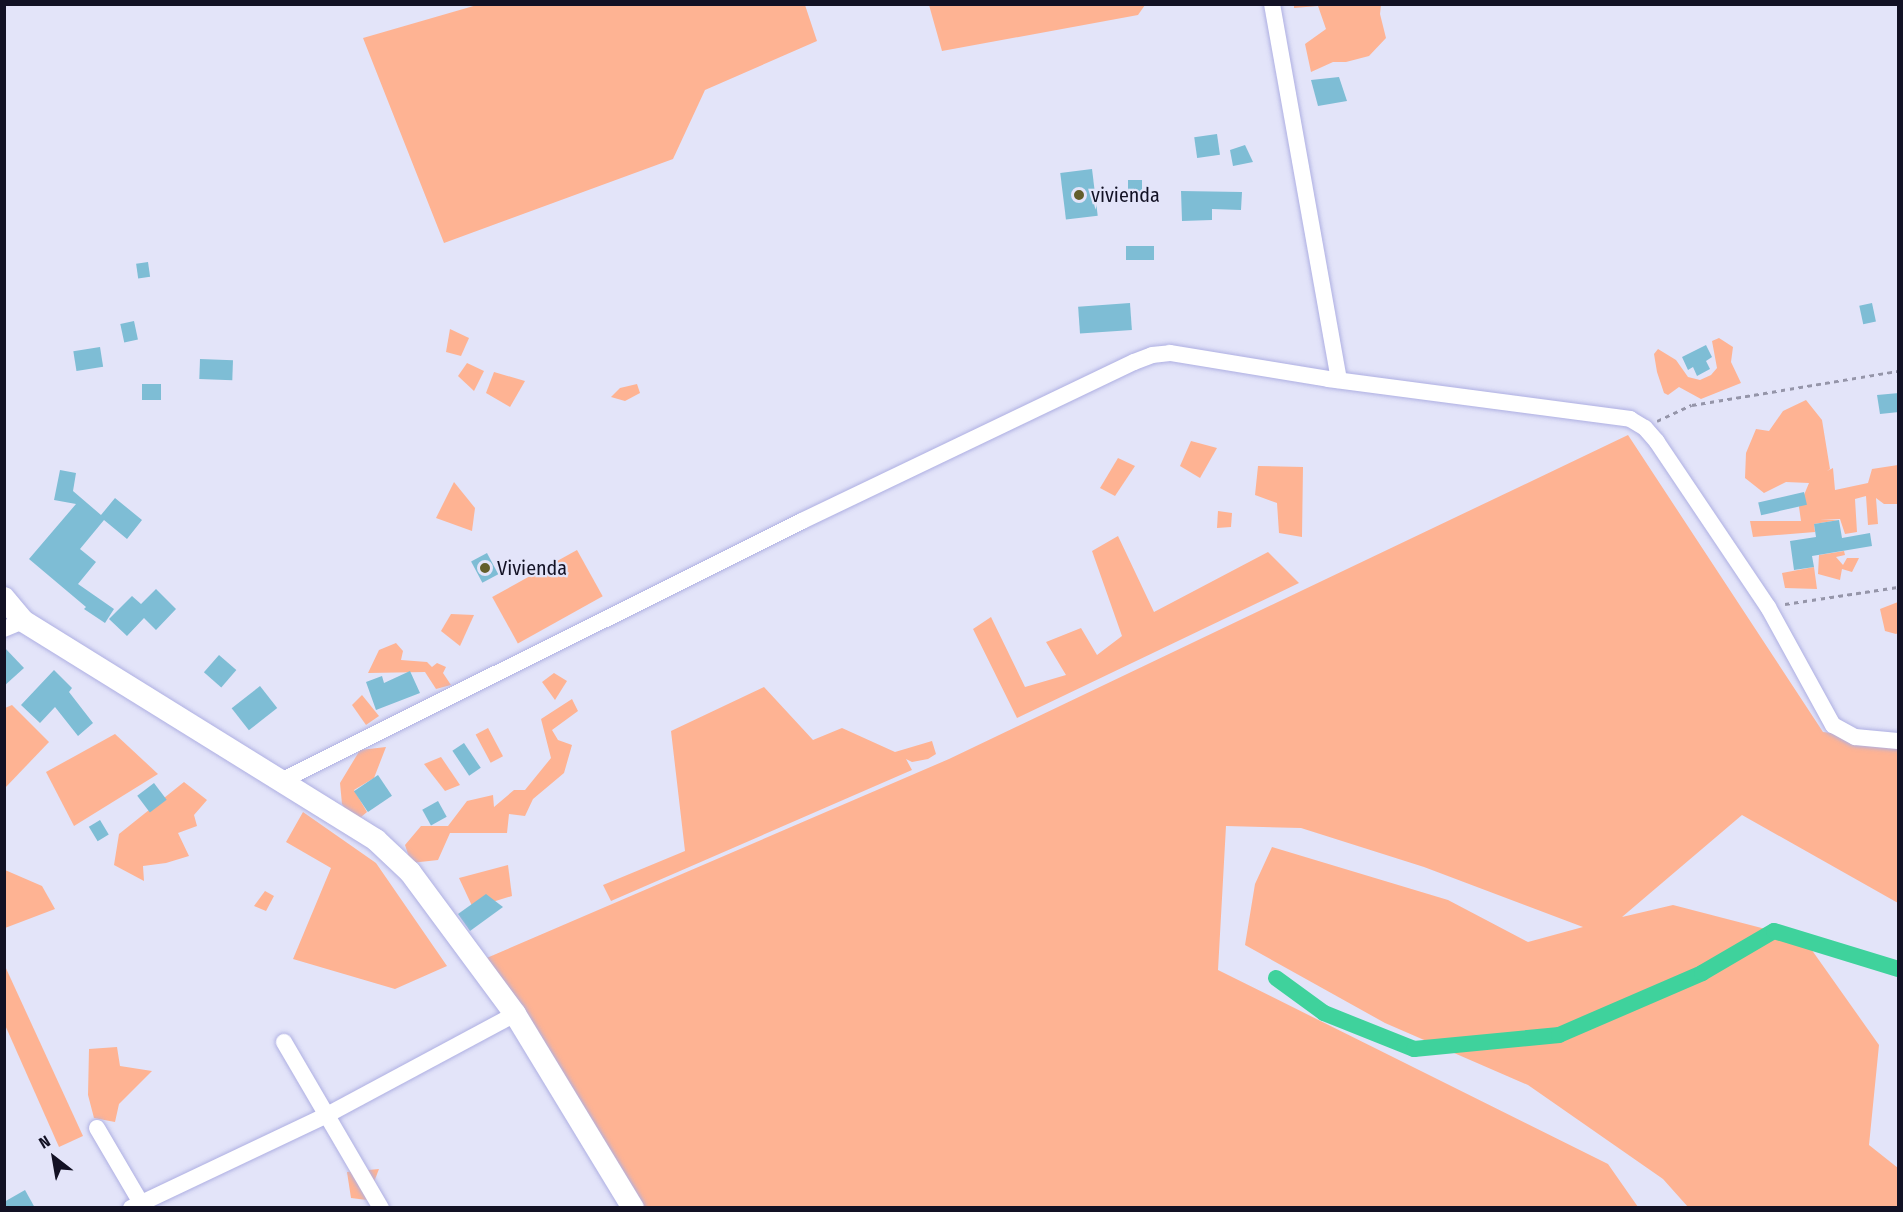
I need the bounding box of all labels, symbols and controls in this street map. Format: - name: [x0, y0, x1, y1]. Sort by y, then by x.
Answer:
- place label: vivienda: [1091, 183, 1160, 207]
- marker: vivienda: [1072, 188, 1086, 202]
- place label: Vivienda: [497, 556, 567, 580]
- marker: Vivienda: [478, 561, 492, 575]
- north arrow: [24, 1128, 84, 1188]
- text: N: [35, 1132, 53, 1153]

